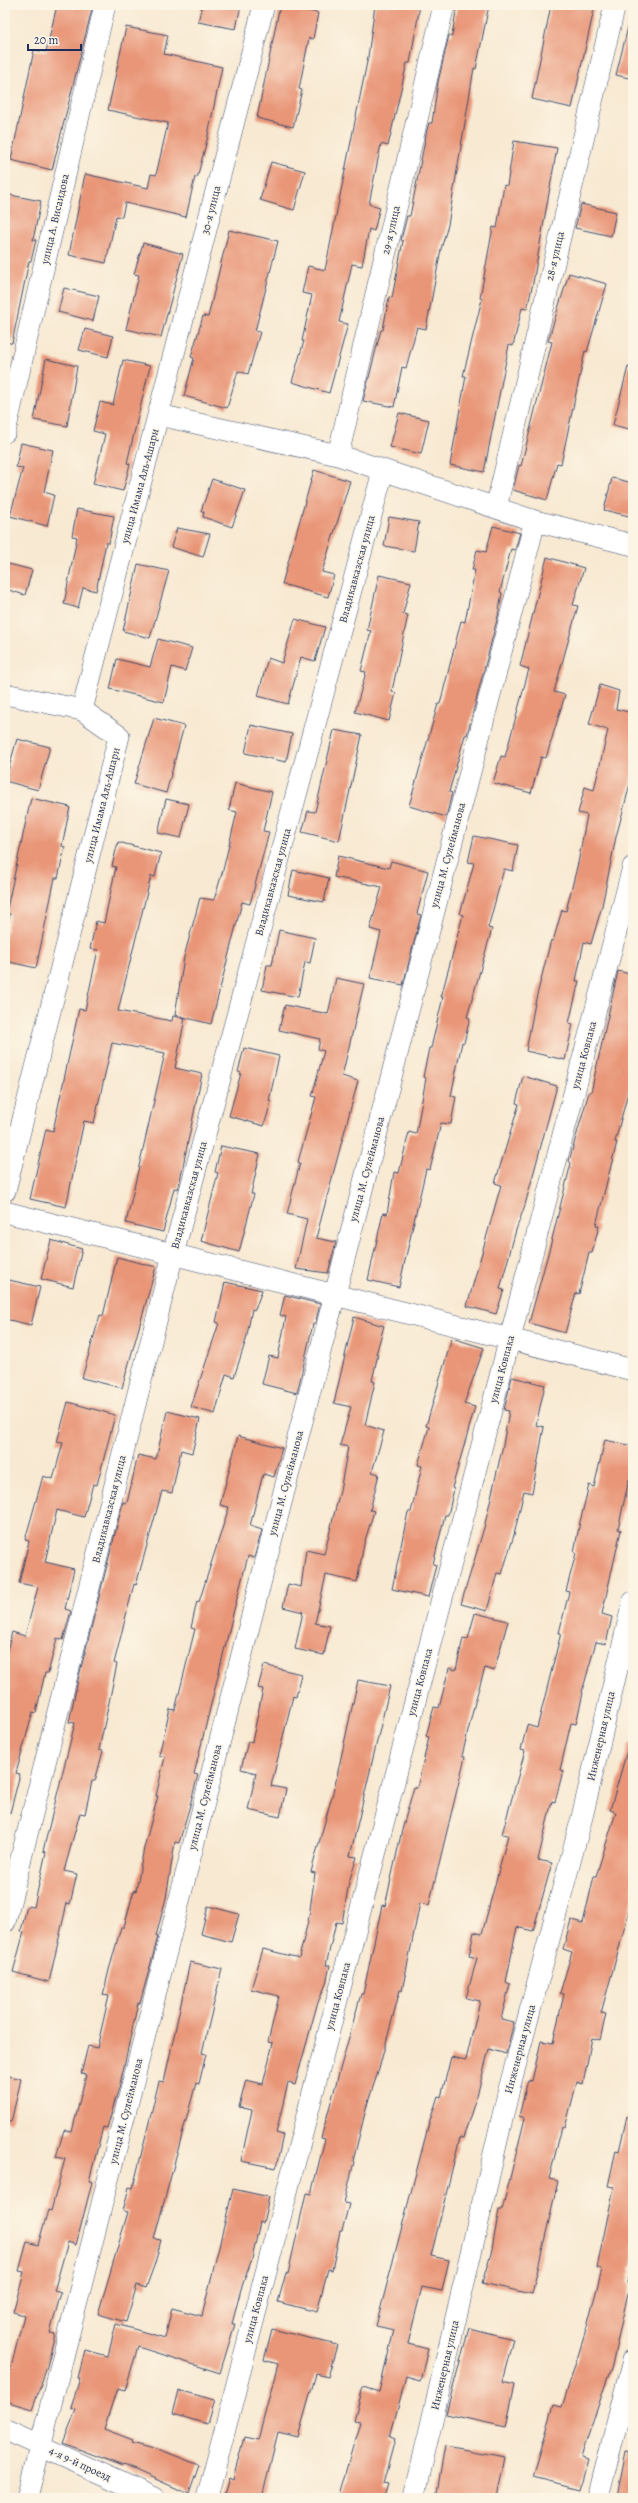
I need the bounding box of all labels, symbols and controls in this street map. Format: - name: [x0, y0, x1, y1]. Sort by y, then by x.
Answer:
- scale bar: [28, 26, 81, 52]
- text: 20 m: [34, 32, 58, 48]
- street label: улица А. Висаидова: [37, 171, 73, 267]
- street label: 30-я улица: [198, 183, 225, 236]
- street label: 29-я улица: [378, 203, 404, 256]
- street label: 28-я улица: [542, 229, 568, 282]
- street label: улица Имама Аль-Ашари: [117, 427, 163, 546]
- street label: Владикавказская улица: [335, 513, 379, 625]
- street label: улица Имама Аль-Ашари: [80, 746, 124, 865]
- street label: улица М. Сулейманова: [426, 800, 469, 910]
- street label: Владикавказская улица: [251, 826, 295, 938]
- street label: улица Ковпака: [567, 1019, 600, 1092]
- street label: улица М. Сулейманова: [345, 1114, 388, 1224]
- street label: Владикавказская улица: [167, 1139, 211, 1251]
- street label: улица Ковпака: [485, 1333, 518, 1406]
- street label: улица М. Сулейманова: [264, 1428, 307, 1538]
- street label: Владикавказская улица: [88, 1452, 130, 1565]
- street label: улица Ковпака: [403, 1646, 436, 1719]
- street label: Инженерная улица: [583, 1689, 619, 1782]
- street label: улица М. Сулейманова: [184, 1742, 226, 1852]
- street label: улица Ковпака: [321, 1960, 354, 2033]
- street label: Инженерная улица: [501, 2002, 539, 2095]
- street label: улица М. Сулейманова: [105, 2056, 147, 2166]
- street label: улица Ковпака: [239, 2273, 272, 2346]
- street label: Инженерная улица: [427, 2318, 463, 2411]
- street label: 4-я 9-й проезд: [46, 2443, 114, 2485]

